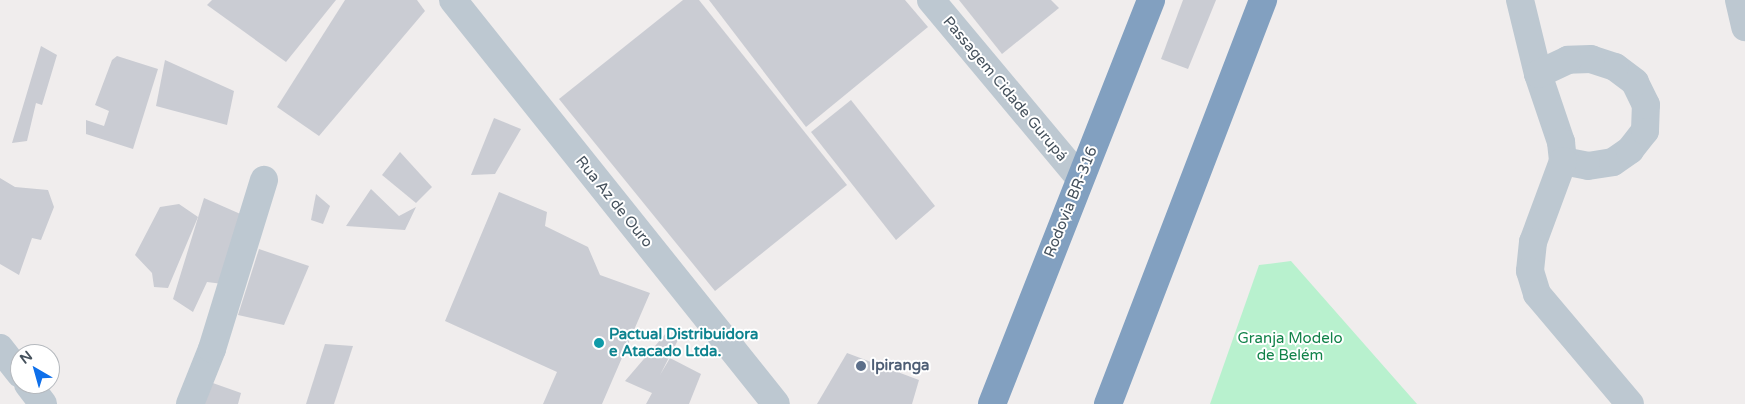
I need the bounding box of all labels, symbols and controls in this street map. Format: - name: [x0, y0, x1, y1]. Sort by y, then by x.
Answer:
- street label: Passagem Cidade Gurupá: [939, 13, 1071, 165]
- street label: Rodovia BR-316: [1041, 144, 1101, 260]
- street label: Rua Az de Ouro: [572, 153, 656, 251]
- place label: Pactual Distribuidora e Atacado Ltda.: [609, 325, 758, 360]
- park label: Granja Modelo de Belém: [1237, 329, 1343, 364]
- marker: Pactual Distribuidora e Atacado Ltda.: [593, 337, 605, 349]
- north arrow: [10, 344, 60, 394]
- text: N: [16, 347, 36, 368]
- place label: Ipiranga: [871, 357, 930, 375]
- marker: Ipiranga: [855, 360, 867, 372]

